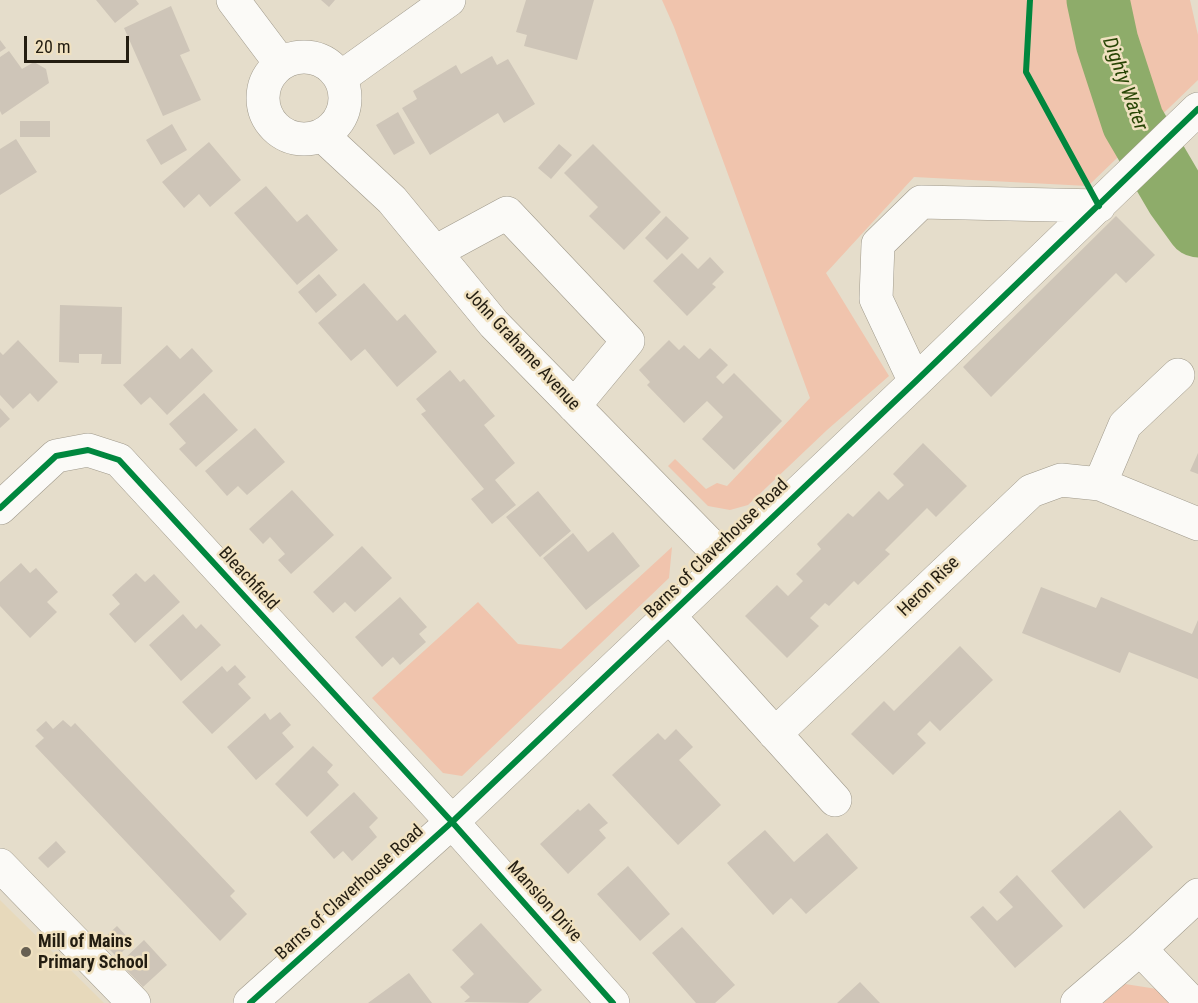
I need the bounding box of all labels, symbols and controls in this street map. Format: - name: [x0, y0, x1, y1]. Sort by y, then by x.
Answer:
- scale bar: [27, 24, 132, 62]
- water label: Dighty Water: [1096, 34, 1152, 134]
- text: 20 m: [35, 36, 70, 57]
- street label: John Grahame Avenue: [460, 285, 584, 415]
- street label: Barns of Claverhouse Road: [641, 475, 793, 623]
- street label: Bleachfield: [213, 543, 283, 615]
- street label: Heron Rise: [894, 552, 964, 622]
- street label: Barns of Claverhouse Road: [272, 821, 428, 965]
- street label: Mansion Drive: [502, 857, 586, 947]
- place label: Mill of Mains Primary School: [38, 931, 148, 974]
- marker: Mill of Mains Primary School: [19, 945, 33, 959]

